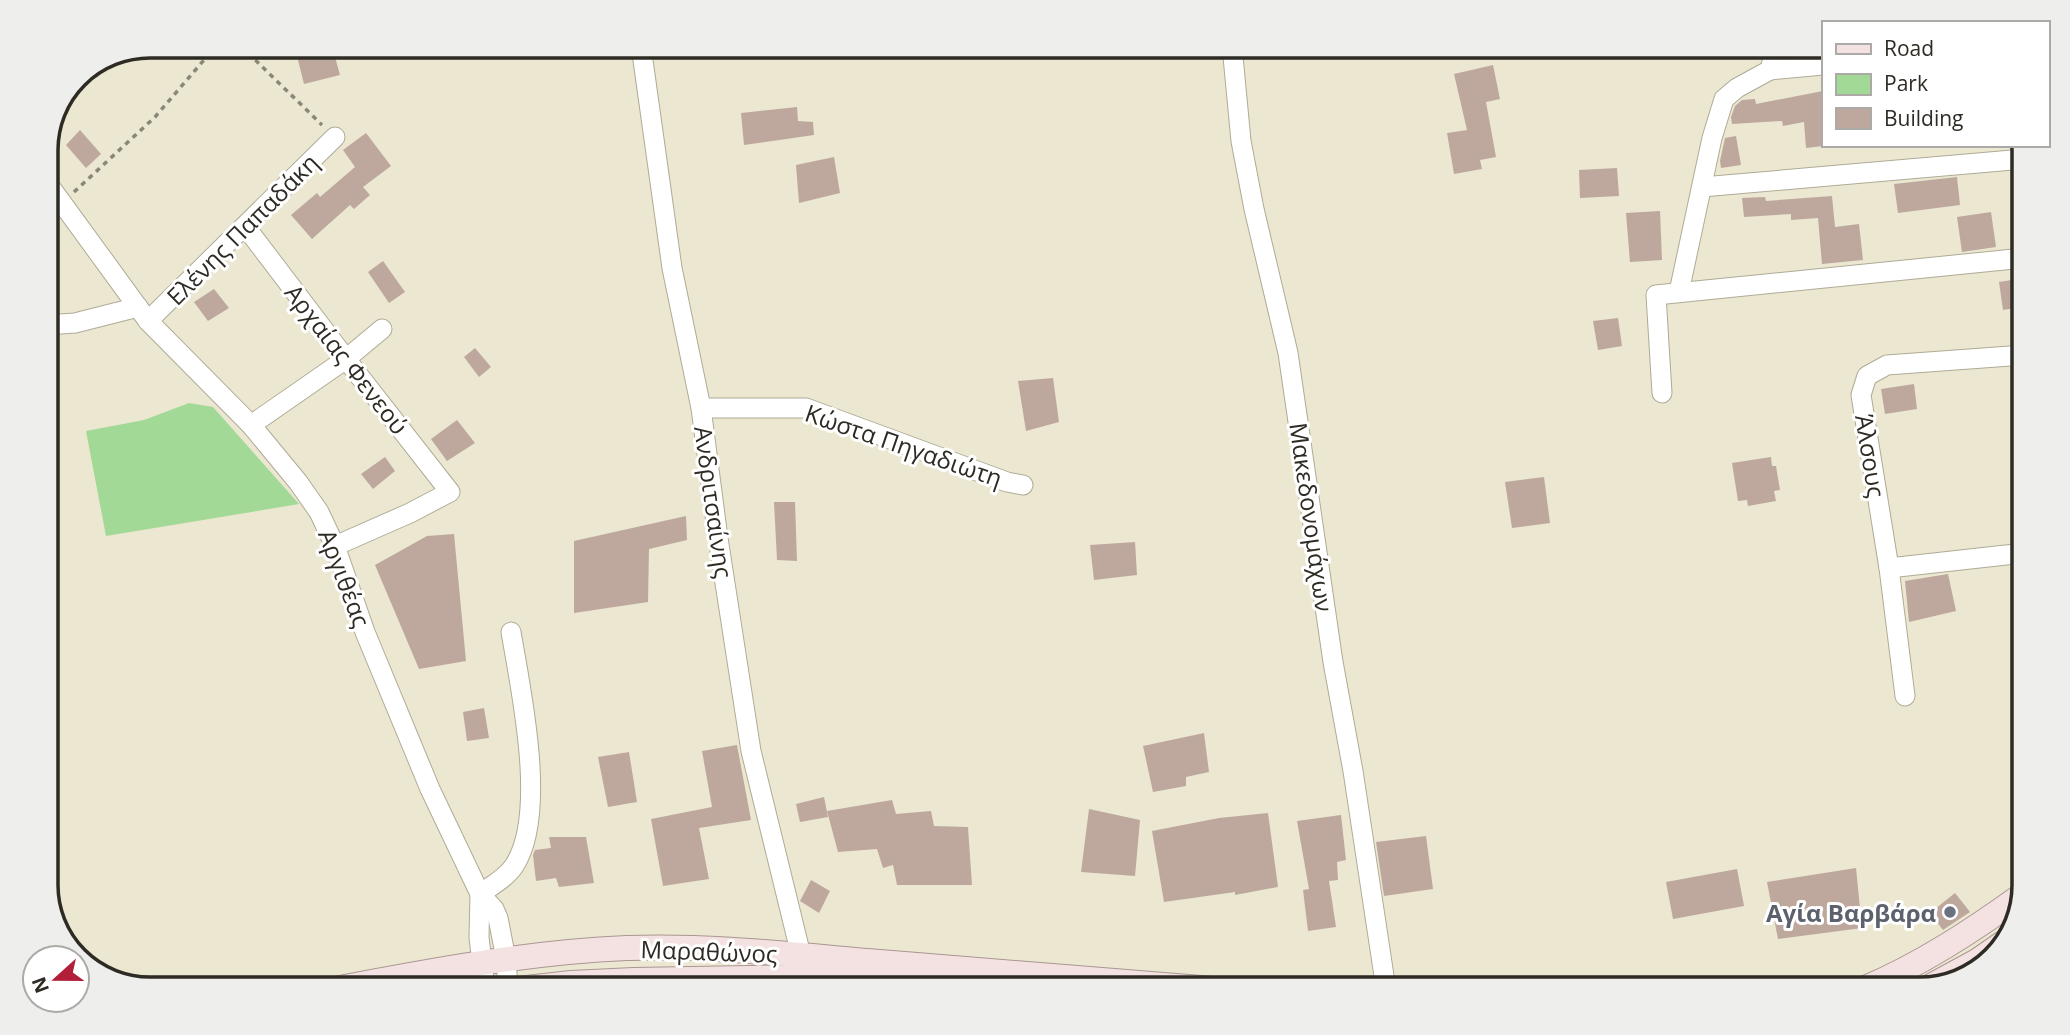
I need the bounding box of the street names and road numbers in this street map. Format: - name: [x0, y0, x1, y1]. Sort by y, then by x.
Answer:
- street label: Ελένης Παπαδάκη: [159, 146, 325, 312]
- street label: Αρχαίας Φενεού: [278, 277, 416, 441]
- street label: Κώστα Πηγαδιώτη: [801, 396, 1007, 494]
- street label: Άλσους: [1848, 412, 1894, 500]
- street label: Μακεδονομάχων: [1282, 420, 1342, 614]
- street label: Ανδριτσαίνης: [687, 424, 741, 580]
- street label: Αργιθέας: [311, 525, 379, 631]
- street label: Μαραθώνος: [640, 932, 778, 970]

